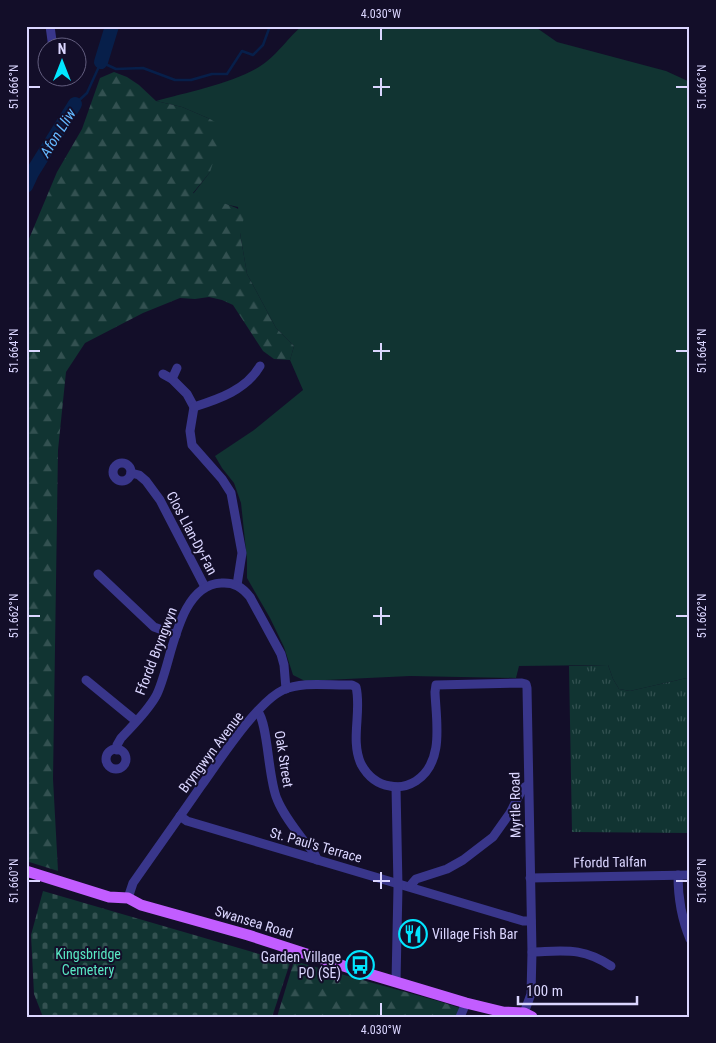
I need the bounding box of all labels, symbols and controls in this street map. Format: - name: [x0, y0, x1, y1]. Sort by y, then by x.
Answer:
- text: 4.030°W: [361, 7, 401, 21]
- north arrow: [38, 38, 88, 88]
- text: N: [58, 41, 66, 57]
- text: 51.666°N: [7, 65, 21, 109]
- text: 51.666°N: [695, 65, 709, 109]
- water label: Afon Lliw: [36, 105, 80, 161]
- text: 51.664°N: [7, 329, 21, 373]
- text: 51.664°N: [695, 329, 709, 373]
- street label: Clos Llan-Dy-Fan: [163, 489, 221, 577]
- text: 51.662°N: [7, 594, 21, 638]
- text: 51.662°N: [695, 594, 709, 638]
- street label: Ffordd Bryngwyn: [132, 605, 180, 697]
- street label: Bryngwyn Avenue: [175, 708, 247, 795]
- street label: Oak Street: [272, 729, 296, 789]
- street label: Myrtle Road: [506, 772, 524, 838]
- street label: St. Paul's Terrace: [268, 824, 364, 866]
- street label: Ffordd Talfan: [573, 853, 647, 871]
- text: 51.660°N: [7, 859, 21, 903]
- text: 51.660°N: [695, 859, 709, 903]
- street label: Swansea Road: [213, 903, 295, 941]
- restaurant icon: Village Fish Bar: [398, 919, 428, 949]
- place label: Village Fish Bar: [432, 926, 518, 942]
- park label: Kingsbridge Cemetery: [55, 946, 121, 978]
- place label: Garden Village PO (SE): [261, 949, 341, 982]
- bus stop icon: Garden Village PO (SE): [345, 950, 375, 980]
- scale bar: [518, 973, 637, 1005]
- text: 100 m: [526, 982, 563, 1000]
- text: 4.030°W: [361, 1023, 401, 1037]

